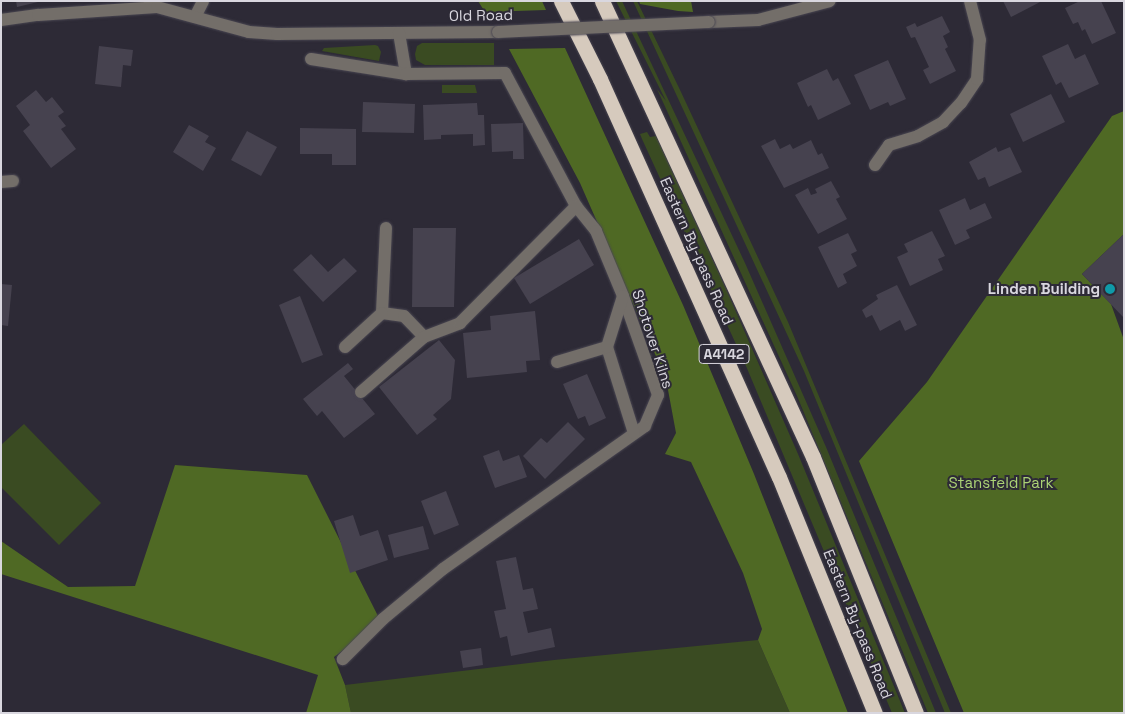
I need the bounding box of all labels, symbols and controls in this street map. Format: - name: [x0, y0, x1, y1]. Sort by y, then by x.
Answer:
- street label: Old Road: [449, 5, 513, 25]
- street label: Eastern By-pass Road: [656, 174, 738, 328]
- place label: Linden Building: [988, 280, 1100, 298]
- marker: Linden Building: [1104, 283, 1116, 295]
- street label: Shotover Kilns: [629, 287, 677, 391]
- road number: A4142: [698, 342, 750, 366]
- park label: Stansfeld Park: [948, 474, 1054, 492]
- street label: Eastern By-pass Road: [820, 547, 896, 701]

